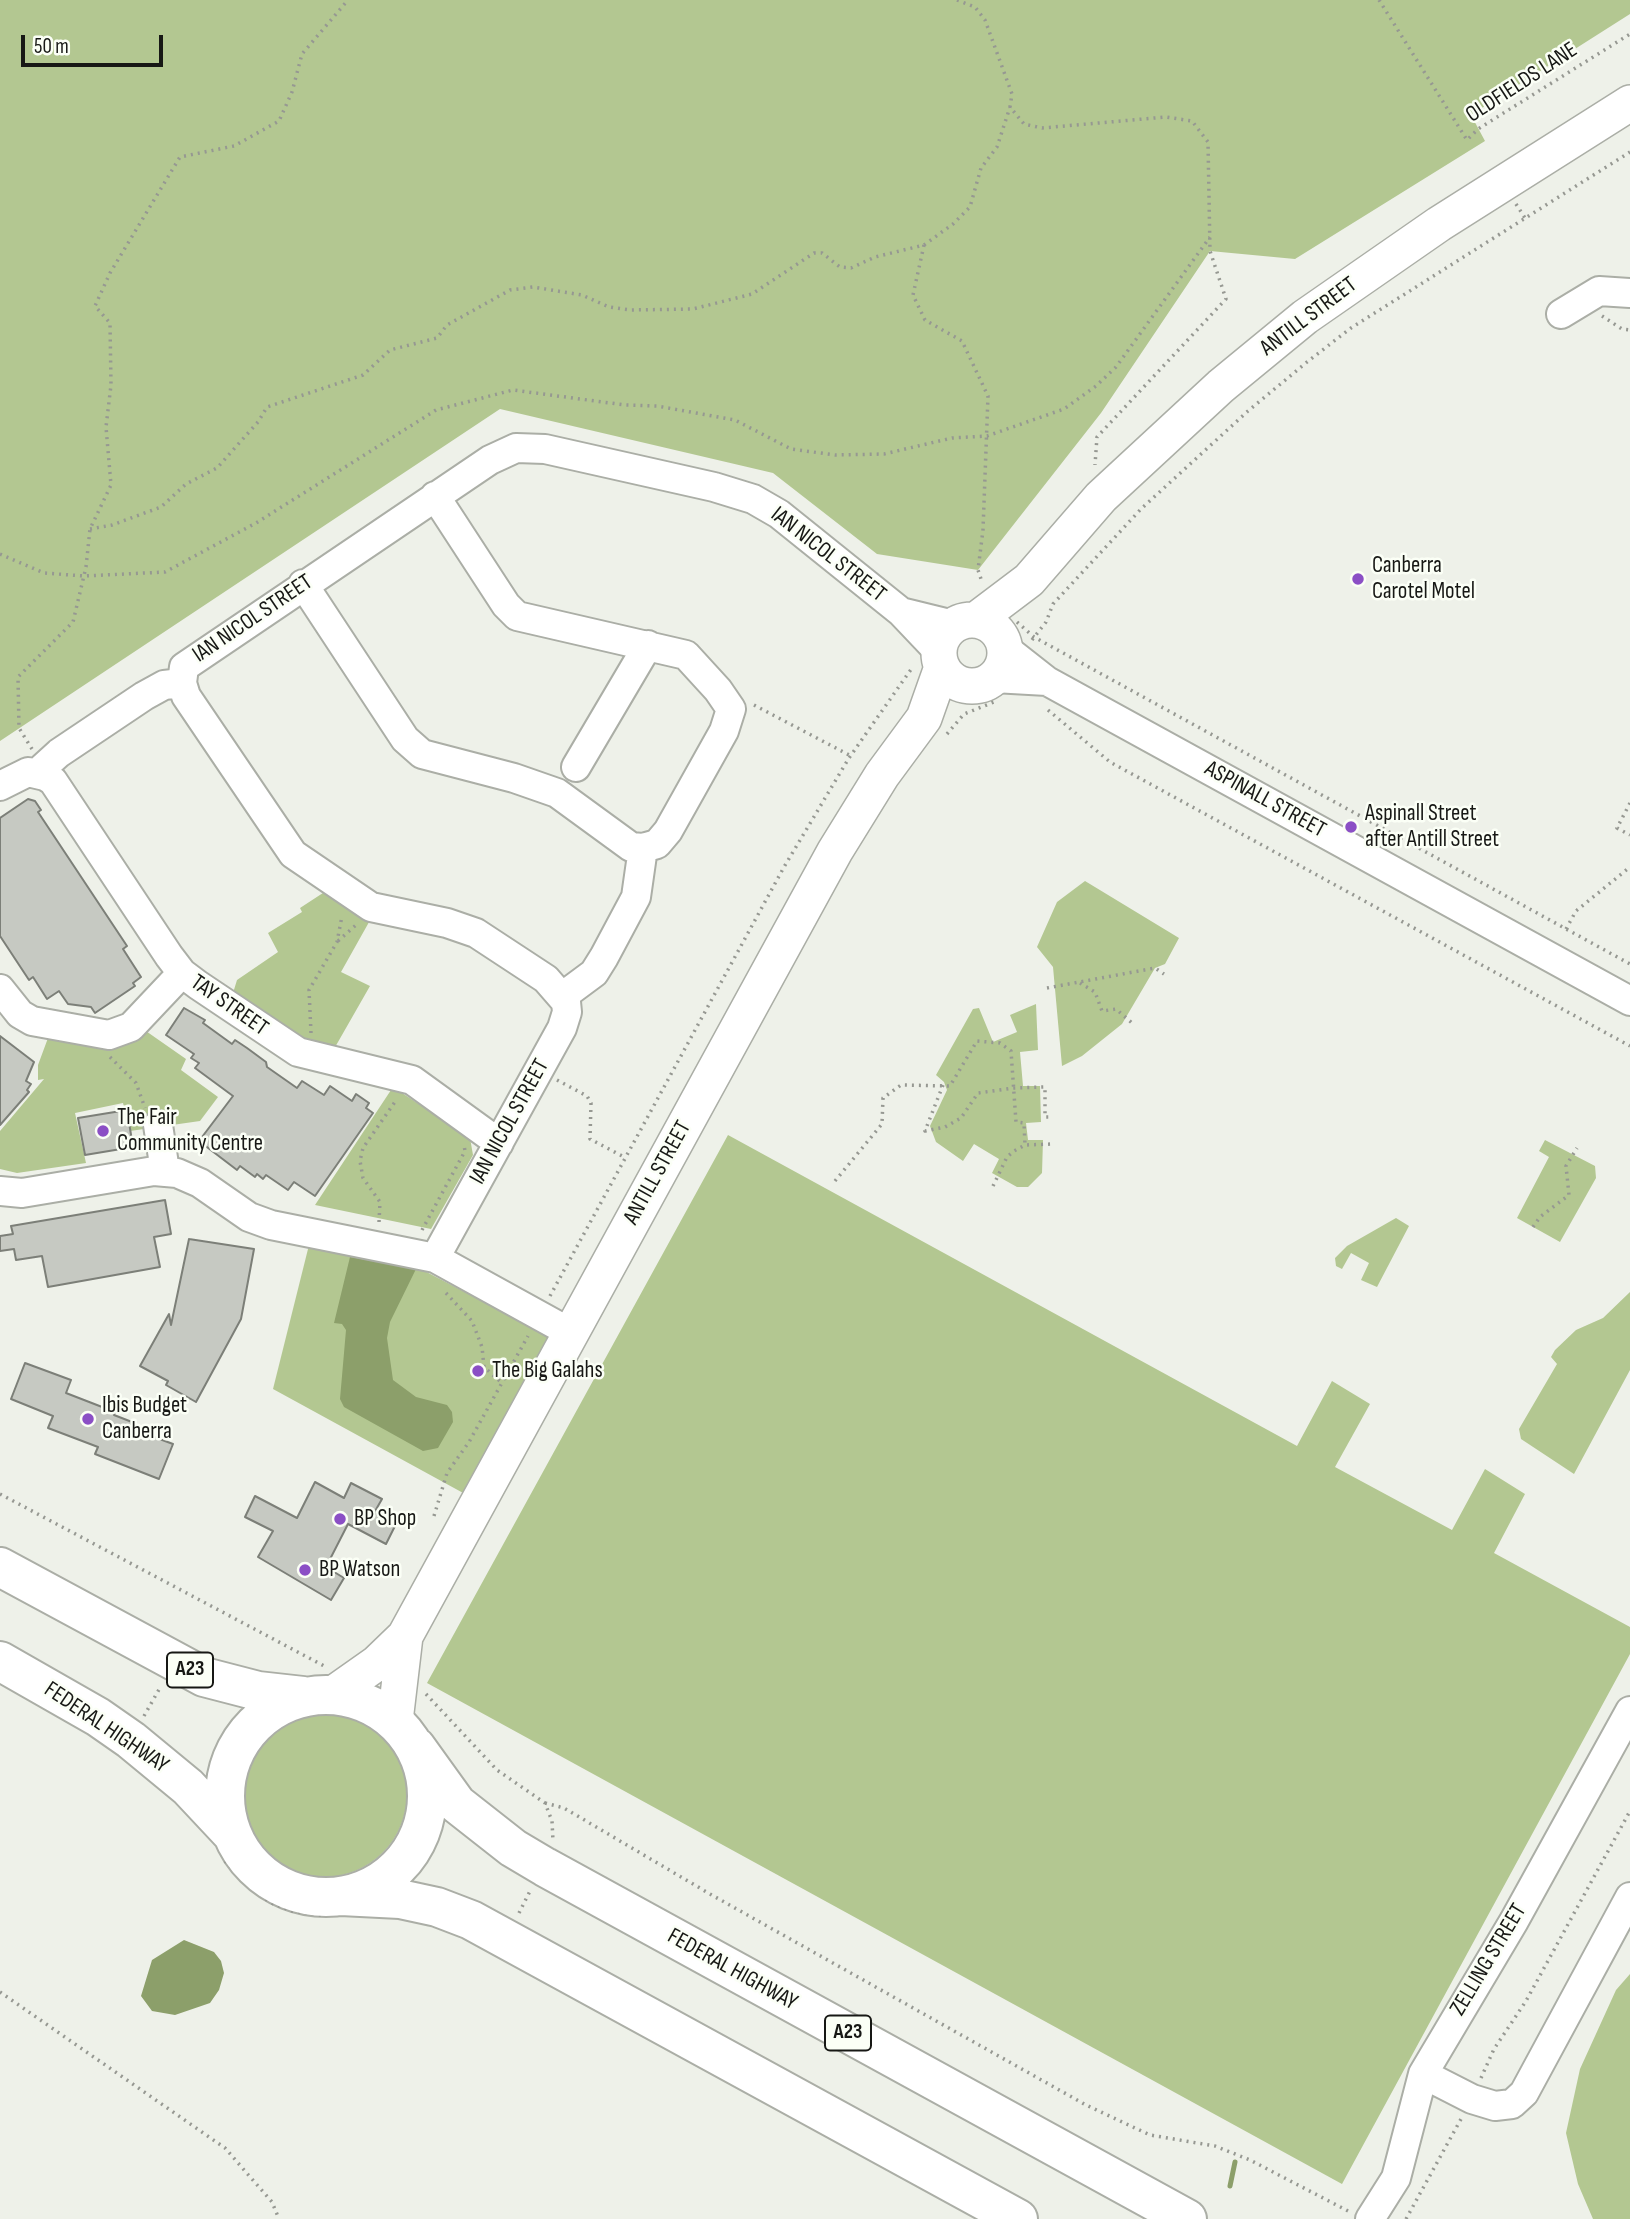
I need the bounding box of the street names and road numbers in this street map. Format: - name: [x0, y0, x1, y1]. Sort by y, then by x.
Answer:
- street label: OLDFIELDS LANE: [1461, 37, 1583, 129]
- street label: ANTILL STREET: [1255, 272, 1363, 362]
- street label: IAN NICOL STREET: [765, 501, 891, 609]
- street label: IAN NICOL STREET: [188, 569, 318, 669]
- street label: ASPINALL STREET: [1200, 755, 1330, 845]
- street label: TAY STREET: [185, 969, 273, 1043]
- street label: IAN NICOL STREET: [464, 1055, 556, 1189]
- street label: ANTILL STREET: [618, 1116, 698, 1230]
- road number: A23: [167, 1652, 213, 1688]
- street label: FEDERAL HIGHWAY: [39, 1676, 173, 1780]
- street label: ZELLING STREET: [1445, 1899, 1533, 2021]
- street label: FEDERAL HIGHWAY: [662, 1923, 802, 2017]
- road number: A23: [825, 2016, 871, 2050]

